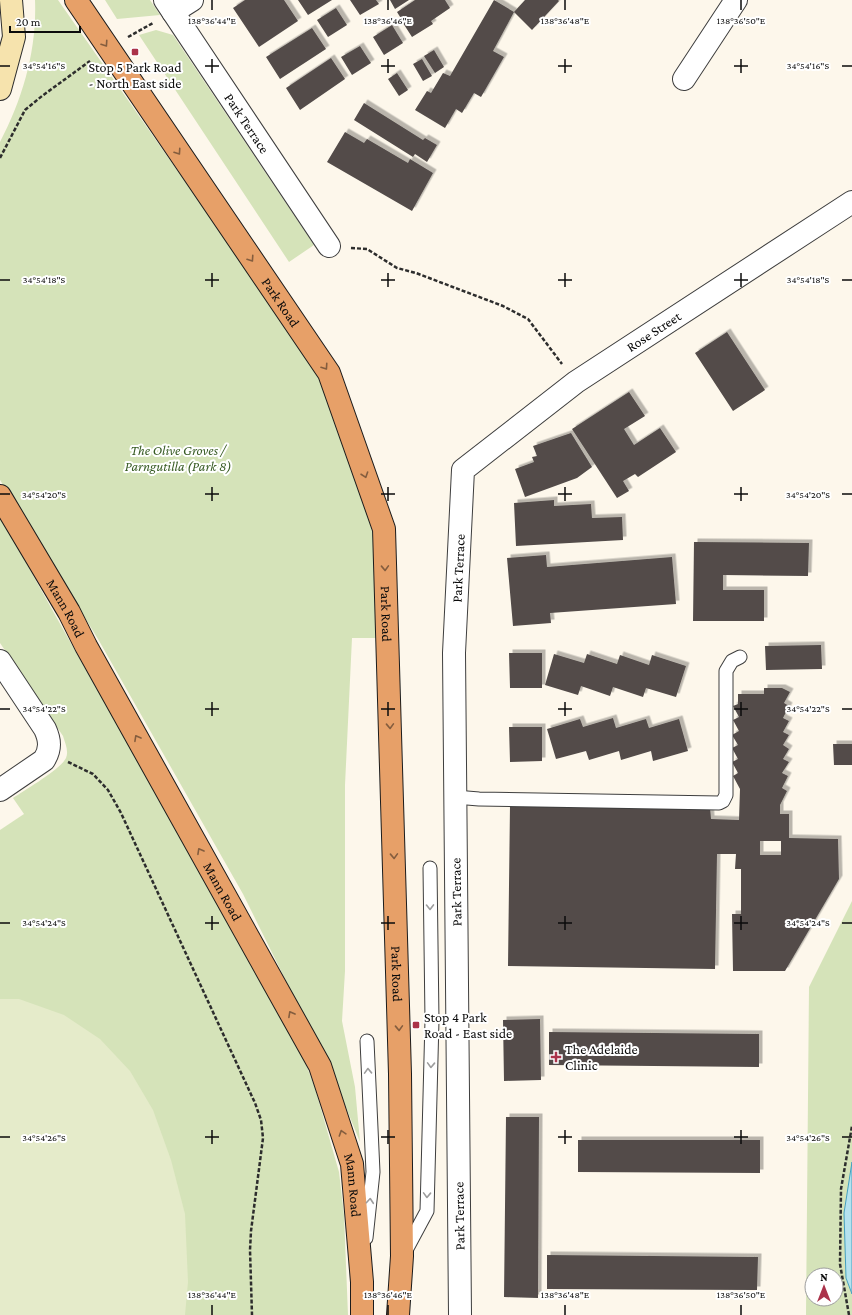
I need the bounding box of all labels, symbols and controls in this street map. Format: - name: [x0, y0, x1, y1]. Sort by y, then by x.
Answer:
- scale bar: [10, 8, 80, 34]
- text: 20 m: [16, 15, 41, 29]
- text: 138°36'44"E: [188, 15, 237, 26]
- text: 138°36'46"E: [364, 15, 413, 26]
- text: 138°36'48"E: [541, 15, 590, 26]
- text: 138°36'50"E: [717, 15, 766, 26]
- one-way arrow: [100, 40, 108, 47]
- marker: Stop 5 Park Road - North East side: [130, 47, 140, 57]
- place label: Stop 5 Park Road - North East side: [88, 59, 182, 91]
- text: 34°54'16"S: [23, 60, 65, 71]
- text: 34°54'16"S: [787, 60, 829, 71]
- street label: Park Terrace: [221, 90, 273, 156]
- one-way arrow: [173, 147, 180, 154]
- one-way arrow: [247, 255, 254, 262]
- text: 34°54'18"S: [23, 274, 66, 285]
- street label: Park Road: [259, 274, 304, 330]
- text: 34°54'18"S: [787, 274, 830, 285]
- street label: Rose Street: [623, 308, 684, 355]
- one-way arrow: [320, 362, 327, 369]
- park label: The Olive Groves / Parngutilla (Park 8): [125, 442, 231, 475]
- one-way arrow: [360, 471, 369, 478]
- text: 34°54'20"S: [22, 489, 66, 500]
- text: 34°54'20"S: [786, 489, 830, 500]
- street label: Park Terrace: [448, 533, 468, 603]
- one-way arrow: [381, 565, 389, 571]
- street label: Mann Road: [43, 576, 89, 640]
- street label: Park Road: [378, 586, 395, 643]
- text: 34°54'22"S: [22, 703, 66, 714]
- text: 34°54'22"S: [786, 703, 830, 714]
- one-way arrow: [386, 723, 394, 729]
- one-way arrow: [134, 735, 141, 742]
- one-way arrow: [198, 848, 205, 855]
- one-way arrow: [389, 853, 398, 859]
- street label: Park Terrace: [447, 857, 465, 927]
- street label: Mann Road: [200, 860, 246, 924]
- one-way arrow: [426, 904, 435, 910]
- text: 34°54'24"S: [22, 917, 66, 928]
- text: 34°54'24"S: [786, 917, 830, 928]
- street label: Park Road: [388, 946, 406, 1002]
- place label: Stop 4 Park Road - East side: [424, 1009, 512, 1041]
- one-way arrow: [288, 1011, 296, 1018]
- marker: Stop 4 Park Road - East side: [411, 1020, 421, 1030]
- one-way arrow: [394, 1025, 403, 1031]
- place label: The Adelaide Clinic: [565, 1041, 638, 1073]
- marker: The Adelaide Clinic: [550, 1051, 562, 1063]
- one-way arrow: [427, 1062, 435, 1068]
- one-way arrow: [364, 1068, 372, 1074]
- one-way arrow: [338, 1129, 347, 1136]
- text: 34°54'26"S: [22, 1132, 66, 1143]
- text: 34°54'26"S: [786, 1132, 830, 1143]
- street label: Mann Road: [341, 1151, 365, 1218]
- street label: Park Terrace: [450, 1181, 468, 1251]
- one-way arrow: [423, 1192, 431, 1198]
- one-way arrow: [365, 1198, 374, 1204]
- north arrow: [804, 1267, 844, 1307]
- text: N: [820, 1271, 828, 1283]
- text: 138°36'44"E: [188, 1289, 237, 1300]
- text: 138°36'46"E: [364, 1289, 413, 1300]
- text: 138°36'48"E: [541, 1289, 590, 1300]
- text: 138°36'50"E: [717, 1289, 766, 1300]

